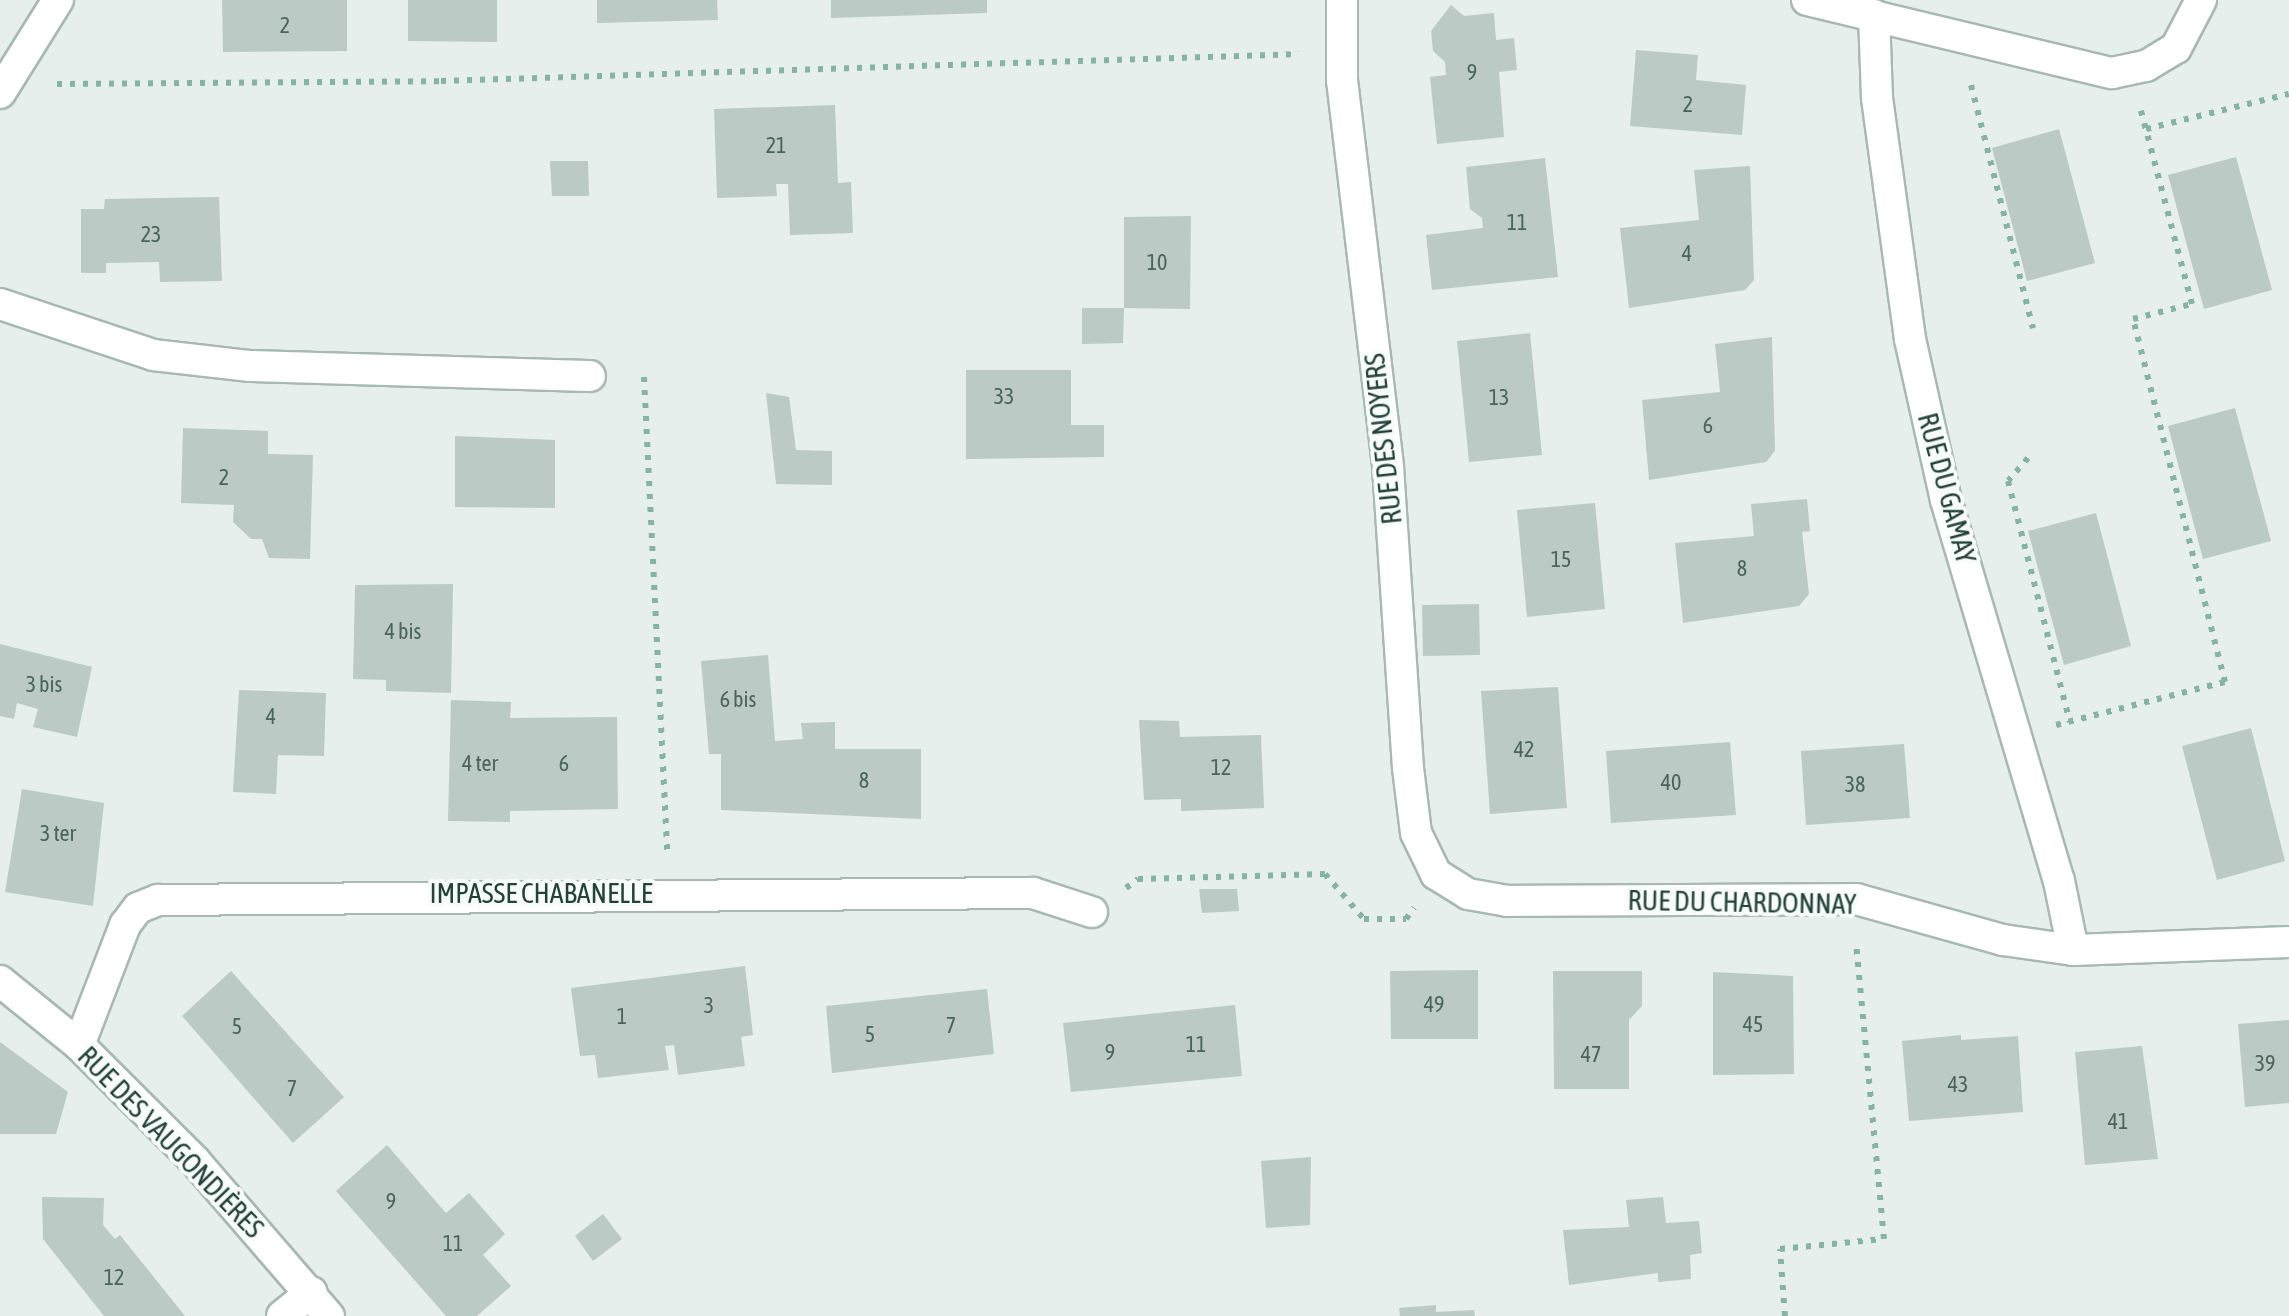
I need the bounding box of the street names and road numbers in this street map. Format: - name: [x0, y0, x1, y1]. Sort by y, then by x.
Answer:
- street label: RUE DES NOYERS: [1357, 352, 1409, 526]
- street label: RUE DU GAMAY: [1911, 409, 1983, 567]
- street label: IMPASSE CHABANELLE: [429, 876, 653, 910]
- street label: RUE DU CHARDONNAY: [1627, 883, 1857, 921]
- street label: RUE DES VAUGONDIÈRES: [71, 1039, 271, 1245]

